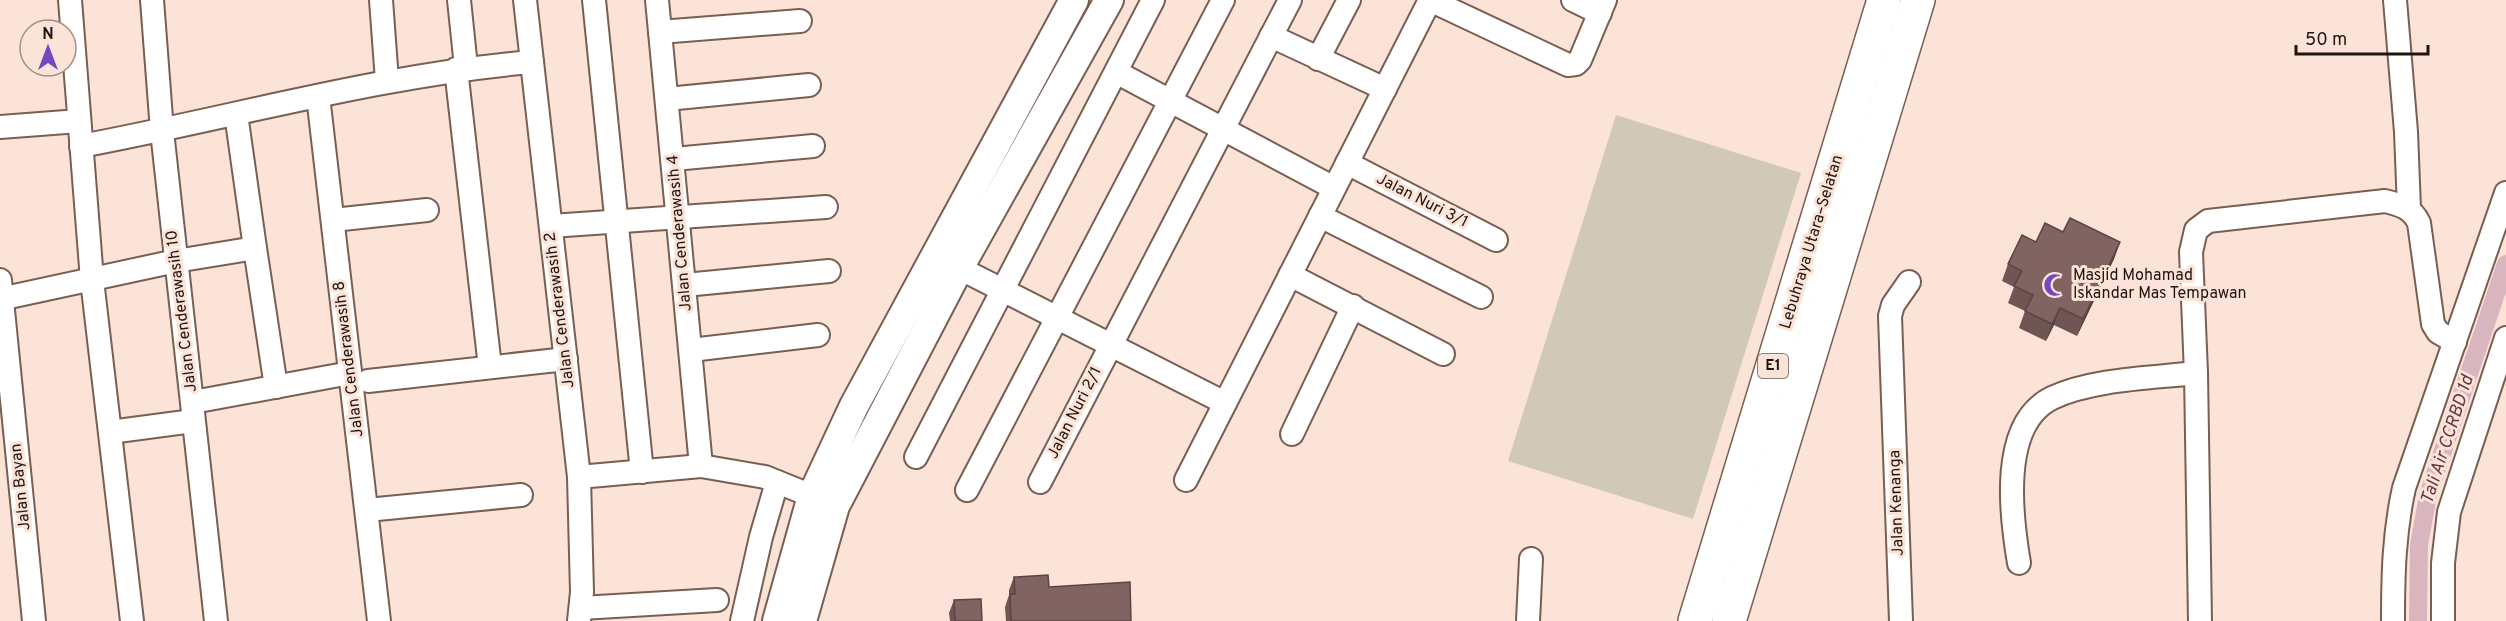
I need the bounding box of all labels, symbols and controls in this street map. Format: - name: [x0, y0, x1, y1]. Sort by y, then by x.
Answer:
- north arrow: [18, 18, 78, 78]
- scale bar: [2296, 18, 2428, 56]
- text: N: [42, 25, 54, 45]
- text: 50 m: [2305, 29, 2347, 52]
- street label: Lebuhraya Utara–Selatan: [1776, 153, 1848, 331]
- street label: Jalan Cenderawasih 4: [663, 154, 697, 312]
- street label: Jalan Nuri 3/1: [1373, 169, 1471, 233]
- street label: Jalan Cenderawasih 10: [162, 229, 202, 393]
- street label: Jalan Cenderawasih 2: [541, 231, 579, 389]
- place label: Masjid Mohamad Iskandar Mas Tempawan: [2073, 266, 2247, 304]
- mosque icon: Masjid Mohamad Iskandar Mas Tempawan: [2042, 272, 2068, 298]
- street label: Jalan Cenderawasih 8: [330, 280, 368, 438]
- road number: E1: [1758, 354, 1788, 378]
- street label: Jalan Nuri 2/1: [1043, 364, 1107, 462]
- water label: Tali Air CCRBD 1d: [2416, 372, 2480, 507]
- street label: Jalan Bayan: [6, 442, 36, 532]
- street label: Jalan Kenanga: [1885, 450, 1909, 556]

